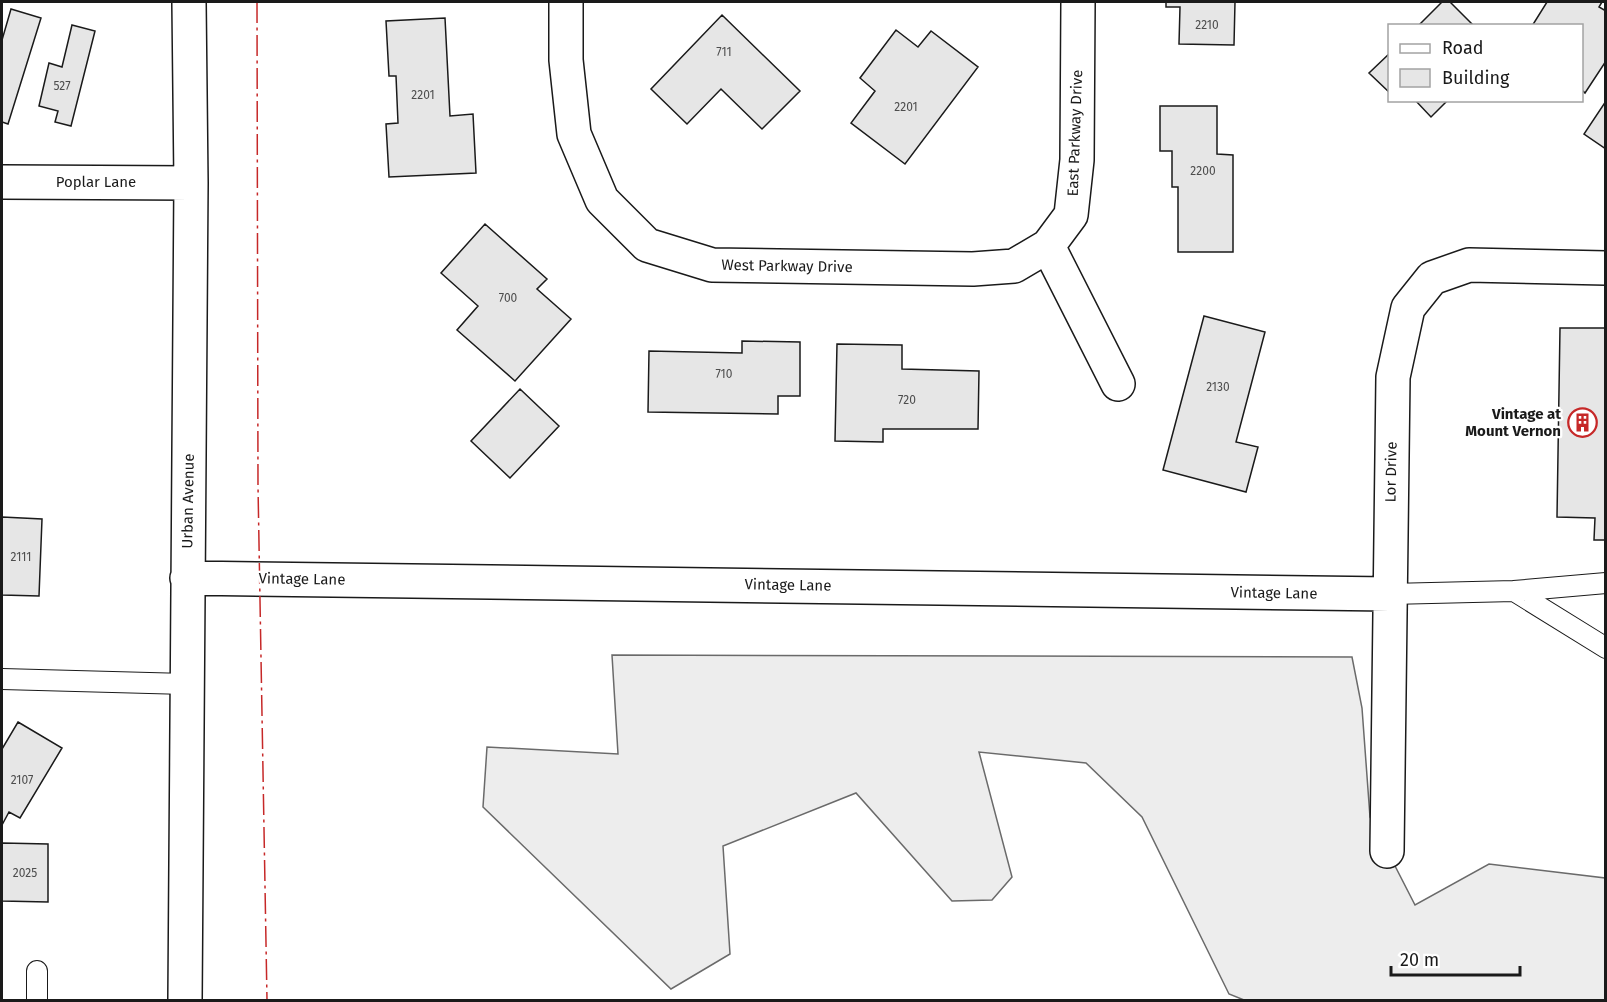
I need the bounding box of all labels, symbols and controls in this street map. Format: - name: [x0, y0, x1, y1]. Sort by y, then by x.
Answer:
- house number: 2210: [1195, 18, 1219, 32]
- legend: [1388, 24, 1583, 102]
- text: Road: [1442, 37, 1484, 59]
- house number: 711: [716, 45, 732, 59]
- text: Building: [1442, 67, 1510, 89]
- street label: East Parkway Drive: [1064, 69, 1086, 197]
- house number: 527: [53, 79, 71, 93]
- house number: 2201: [411, 88, 435, 102]
- house number: 2201: [894, 100, 918, 114]
- house number: 2200: [1190, 164, 1216, 178]
- street label: Poplar Lane: [56, 173, 136, 191]
- street label: West Parkway Drive: [721, 256, 853, 276]
- house number: 700: [499, 291, 518, 305]
- house number: 710: [715, 367, 733, 381]
- house number: 2130: [1206, 380, 1230, 394]
- house number: 720: [898, 393, 916, 407]
- place label: Vintage at Mount Vernon: [1465, 405, 1561, 440]
- building icon: Vintage at Mount Vernon: [1566, 407, 1598, 439]
- street label: Lor Drive: [1381, 441, 1401, 503]
- street label: Urban Avenue: [178, 453, 198, 549]
- house number: 2111: [11, 550, 31, 564]
- street label: Vintage Lane: [258, 569, 346, 589]
- street label: Vintage Lane: [744, 575, 832, 595]
- street label: Vintage Lane: [1230, 583, 1318, 603]
- house number: 2107: [11, 773, 33, 787]
- house number: 2025: [13, 866, 37, 880]
- scale bar: [1391, 939, 1520, 977]
- text: 20 m: [1400, 949, 1439, 971]

